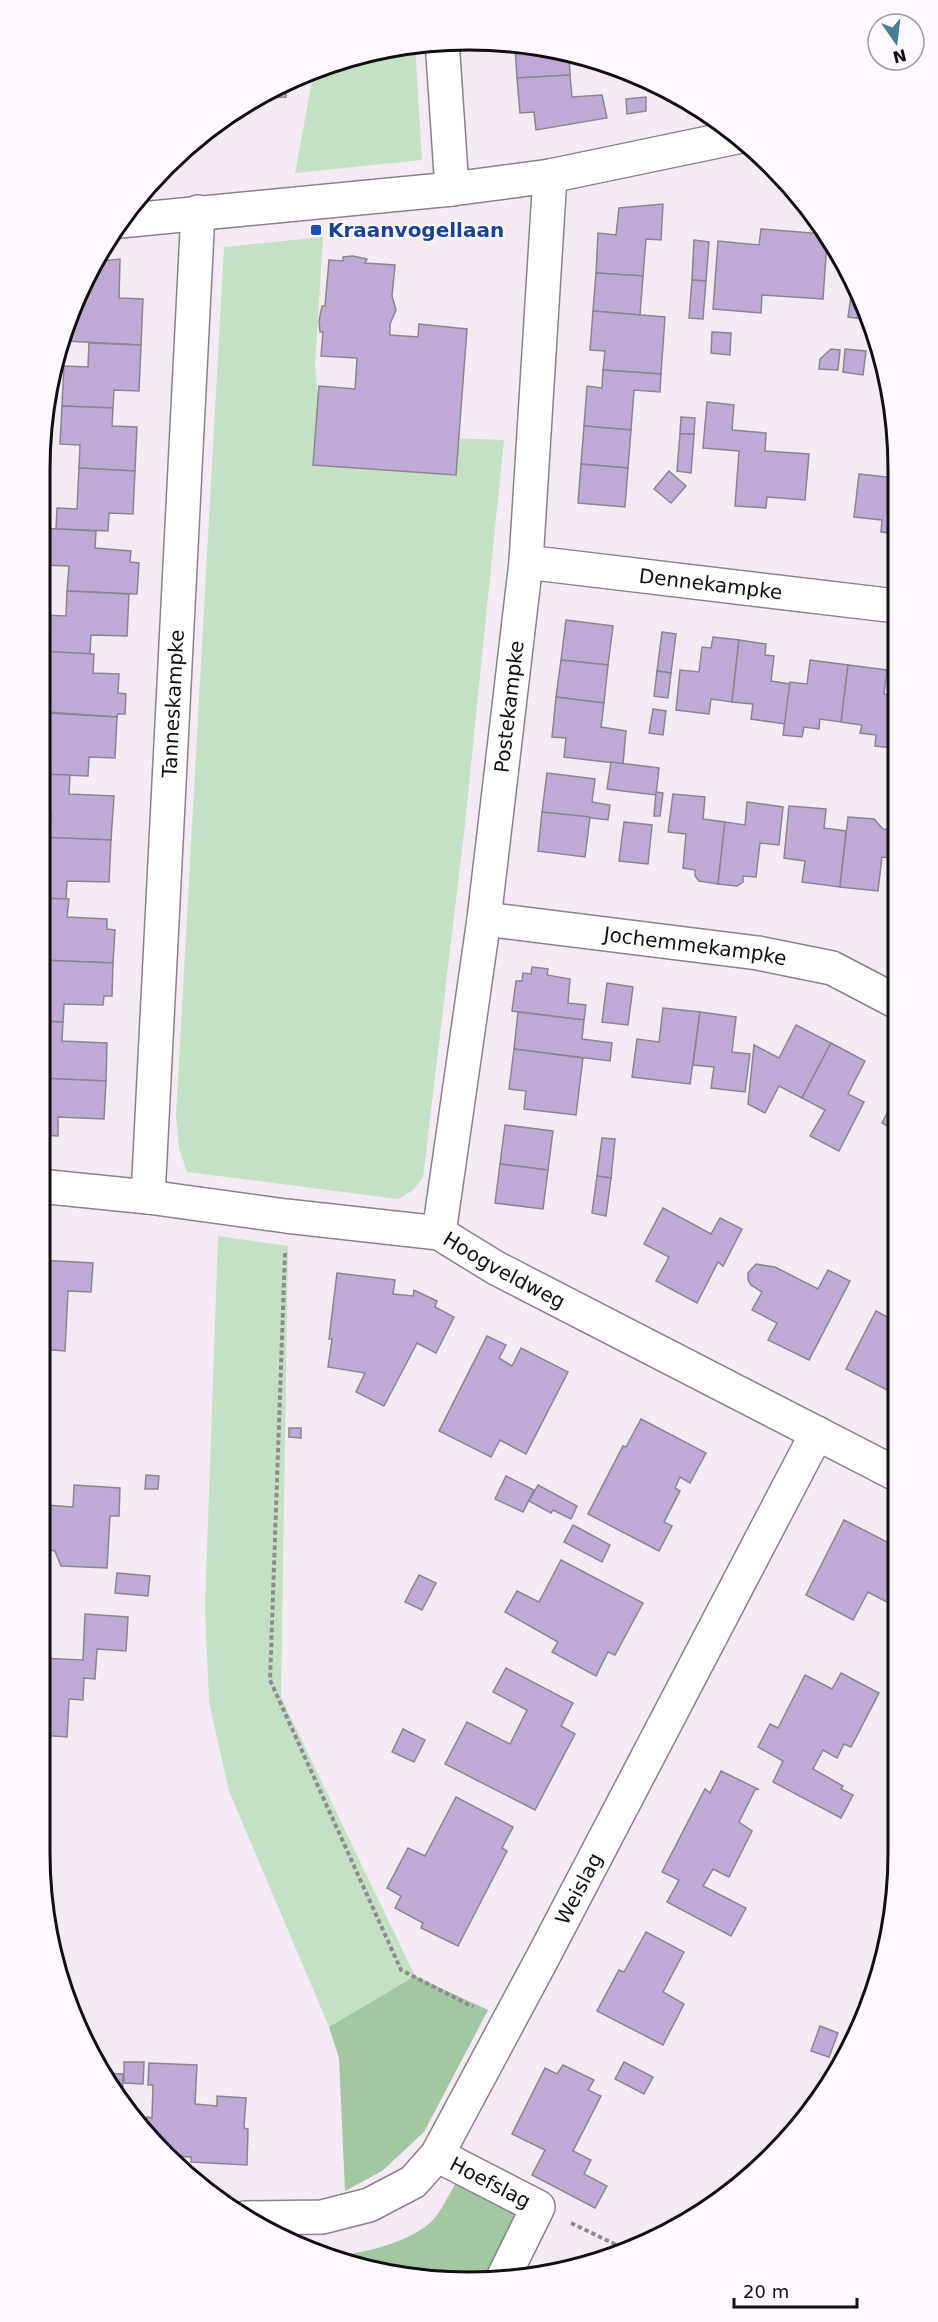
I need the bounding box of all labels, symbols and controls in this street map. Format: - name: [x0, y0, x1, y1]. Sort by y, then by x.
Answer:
- north arrow: [866, 12, 926, 72]
- text: N: [891, 45, 908, 67]
- place label: Kraanvogellaan: [328, 218, 504, 242]
- marker: Kraanvogellaan: [309, 223, 323, 237]
- street label: Dennekampke: [638, 564, 784, 604]
- street label: Tanneskampke: [157, 629, 189, 779]
- street label: Postekampke: [489, 639, 529, 774]
- street label: Jochemmekampke: [600, 922, 789, 971]
- street label: Hoogveldweg: [439, 1227, 569, 1314]
- street label: Weislag: [550, 1849, 607, 1929]
- street label: Hoefslag: [446, 2152, 535, 2213]
- scale bar: [734, 2271, 857, 2309]
- text: 20 m: [743, 2281, 789, 2302]

